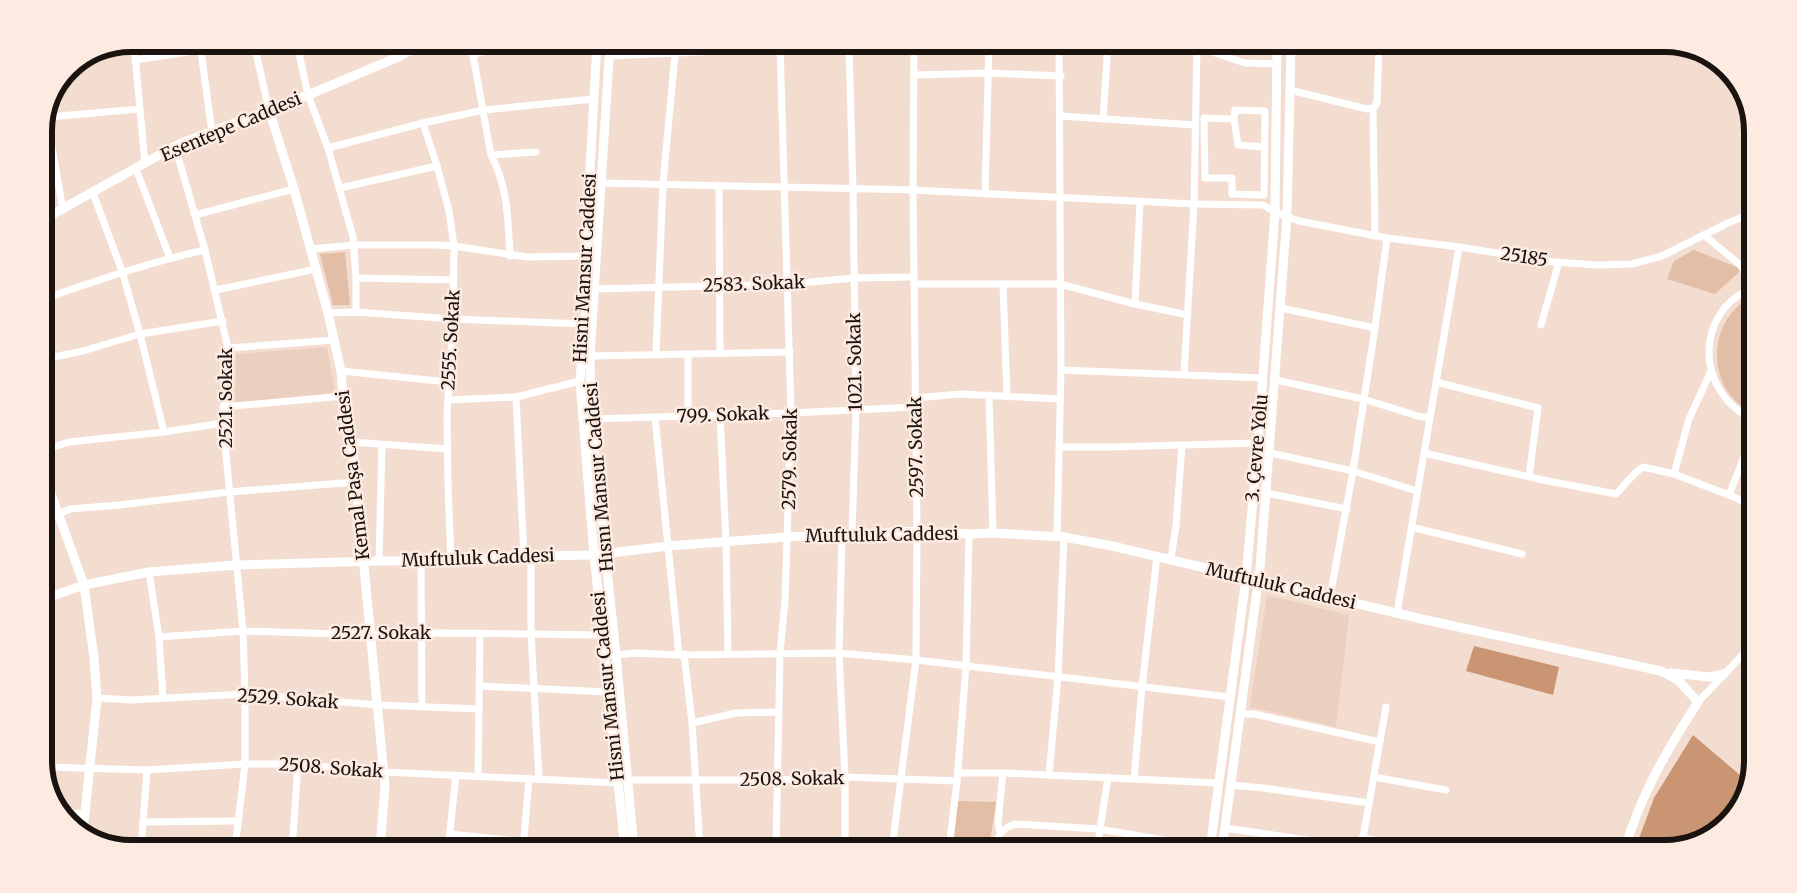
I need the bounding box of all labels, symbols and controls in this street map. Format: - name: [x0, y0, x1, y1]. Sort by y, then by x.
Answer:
- street label: Esentepe Caddesi: [157, 87, 305, 167]
- street label: Hisni Mansur Caddesi: [568, 172, 601, 364]
- street label: 25185: [1499, 241, 1549, 272]
- street label: 2583. Sokak: [702, 270, 806, 297]
- street label: 2555. Sokak: [436, 288, 465, 391]
- street label: 1021. Sokak: [842, 312, 867, 412]
- street label: 2521. Sokak: [214, 347, 237, 448]
- street label: Hısnı Mansur Caddesi: [579, 381, 618, 573]
- street label: Kemal Paşa Caddesi: [331, 389, 374, 561]
- street label: 3. Çevre Yolu: [1240, 393, 1273, 503]
- street label: 2597. Sokak: [903, 396, 928, 498]
- street label: 799. Sokak: [676, 401, 770, 428]
- street label: 2579. Sokak: [777, 407, 802, 510]
- street label: Muftuluk Caddesi: [805, 522, 959, 547]
- street label: Muftuluk Caddesi: [401, 543, 555, 572]
- street label: Muftuluk Caddesi: [1204, 557, 1359, 614]
- street label: Hisni Mansur Caddesi: [586, 590, 629, 782]
- street label: 2527. Sokak: [331, 621, 432, 644]
- street label: 2529. Sokak: [236, 683, 340, 714]
- street label: 2508. Sokak: [278, 752, 385, 783]
- street label: 2508. Sokak: [739, 766, 845, 791]

